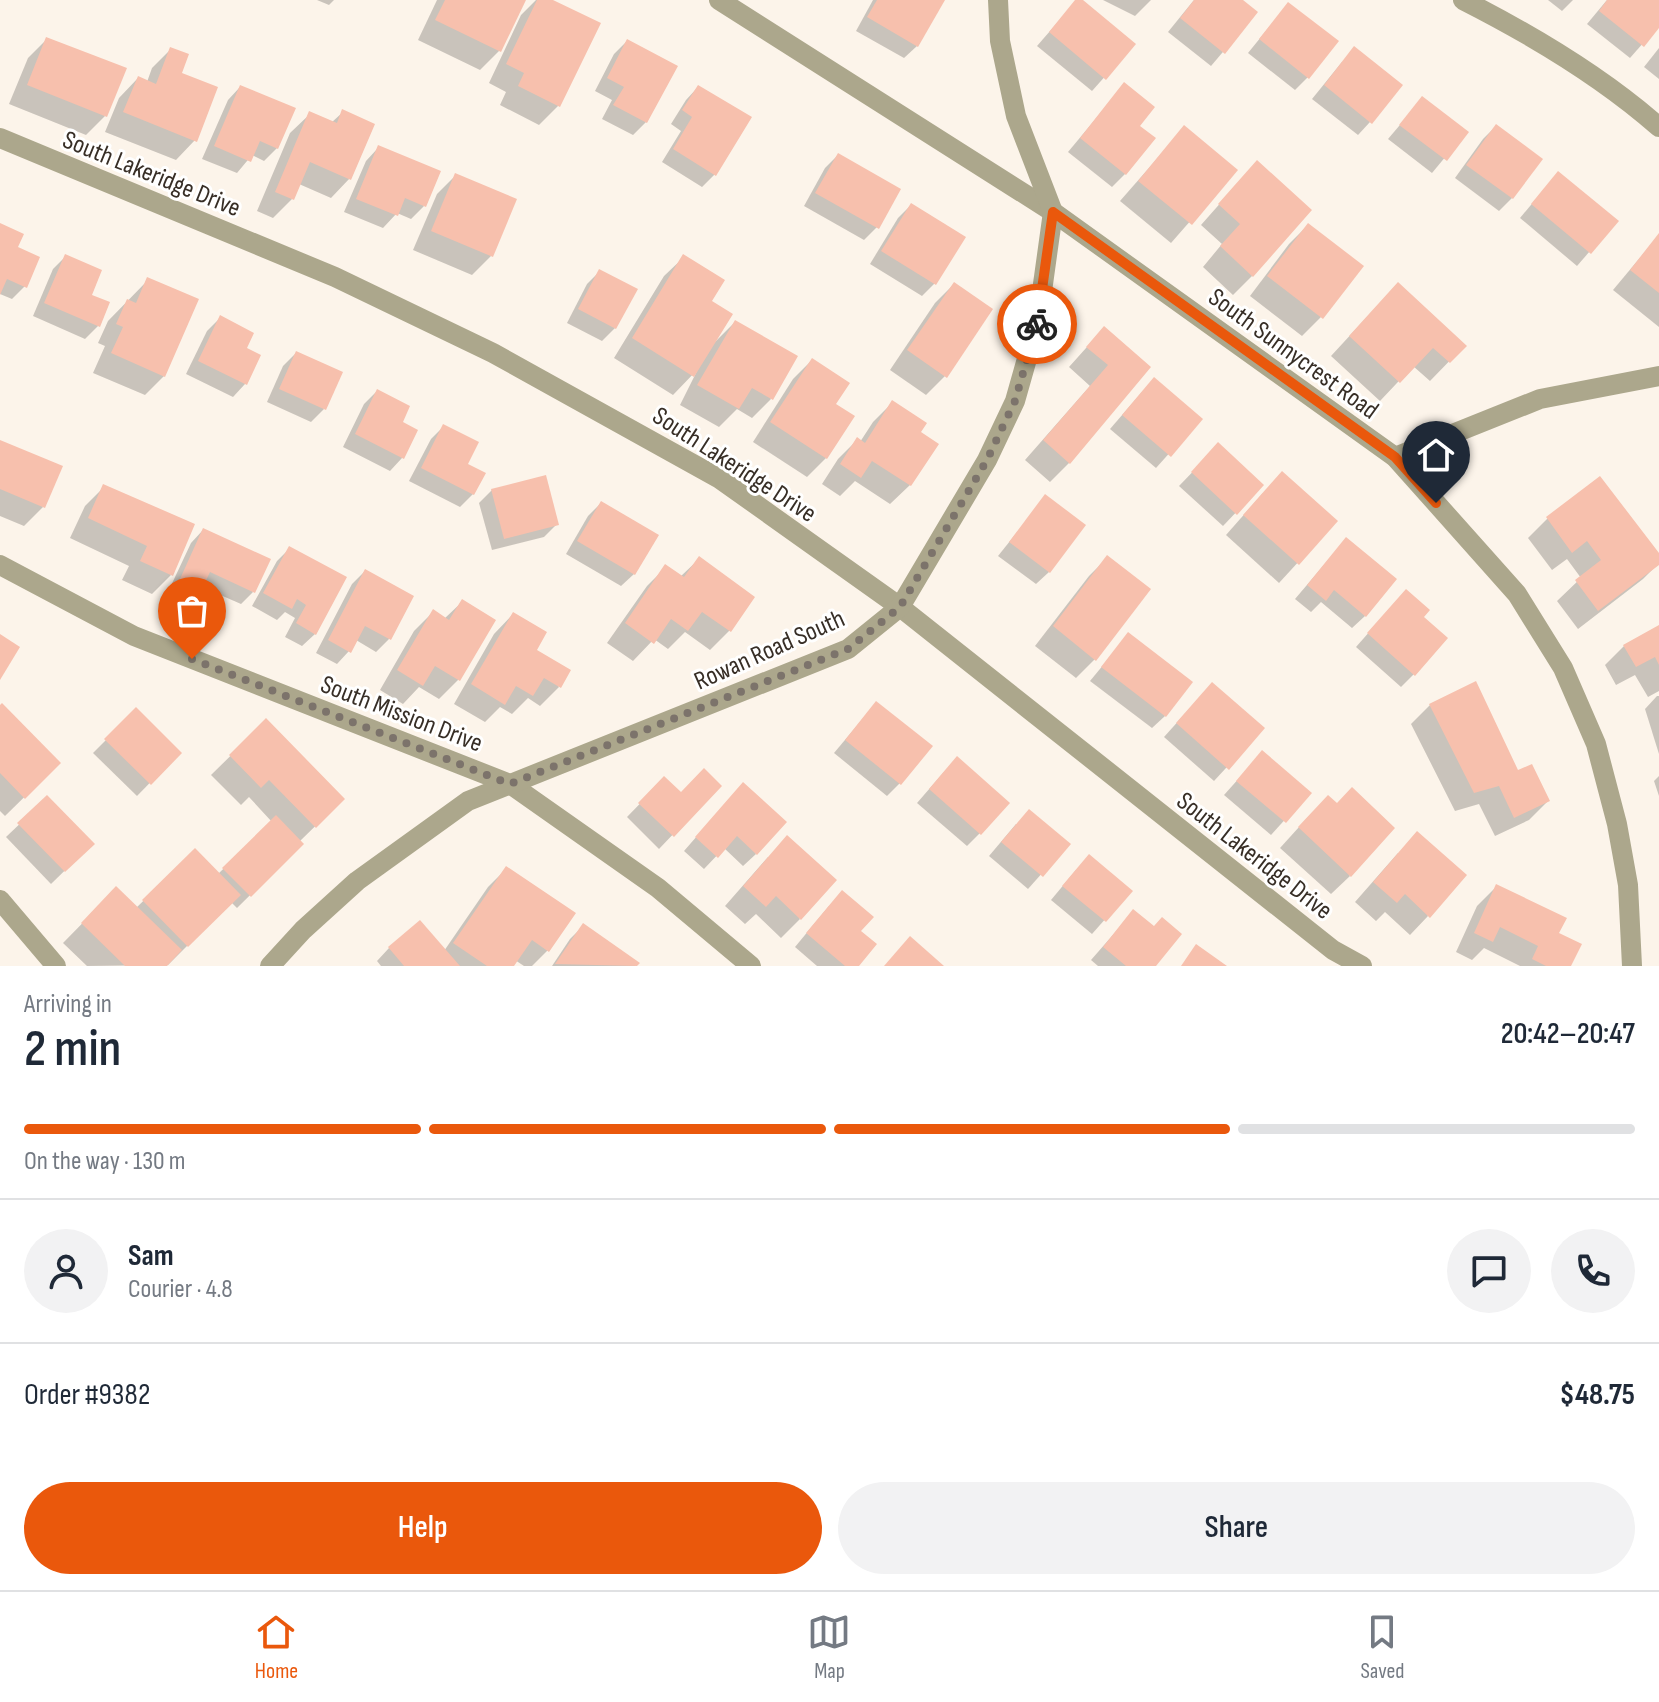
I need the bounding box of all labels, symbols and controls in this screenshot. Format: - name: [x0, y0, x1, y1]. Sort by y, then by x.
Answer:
- street label: South Lakeridge Drive: [58, 125, 245, 224]
- street label: South Sunnycrest Road: [1202, 282, 1384, 426]
- courier: [997, 284, 1077, 364]
- icon: bike: [1015, 302, 1059, 346]
- street label: South Lakeridge Drive: [646, 401, 822, 530]
- pin: [1402, 421, 1470, 503]
- icon: home: [1414, 433, 1458, 477]
- pin: [158, 577, 226, 659]
- icon: bag: [170, 589, 214, 633]
- street label: Rowan Road South: [690, 603, 850, 697]
- street label: South Mission Drive: [316, 669, 487, 760]
- street label: South Lakeridge Drive: [1170, 786, 1338, 927]
- text: Arriving in: [24, 989, 112, 1020]
- text: 20:42–20:47: [1501, 1016, 1635, 1052]
- text: 2 min: [24, 1018, 121, 1081]
- text: On the way · 130 m: [24, 1146, 186, 1177]
- button: person: [24, 1229, 108, 1313]
- button: chat: [1447, 1229, 1531, 1313]
- button: phone: [1551, 1229, 1635, 1313]
- text: Sam: [128, 1238, 174, 1274]
- text: Courier · 4.8: [128, 1274, 233, 1305]
- text: Order #9382: [24, 1377, 150, 1413]
- text: $48.75: [1560, 1377, 1635, 1413]
- button: Help: [24, 1482, 822, 1574]
- button: Share: [838, 1482, 1635, 1574]
- tab: Home: [254, 1610, 298, 1685]
- tab: Map: [807, 1610, 851, 1685]
- tab: Saved: [1360, 1610, 1405, 1685]

